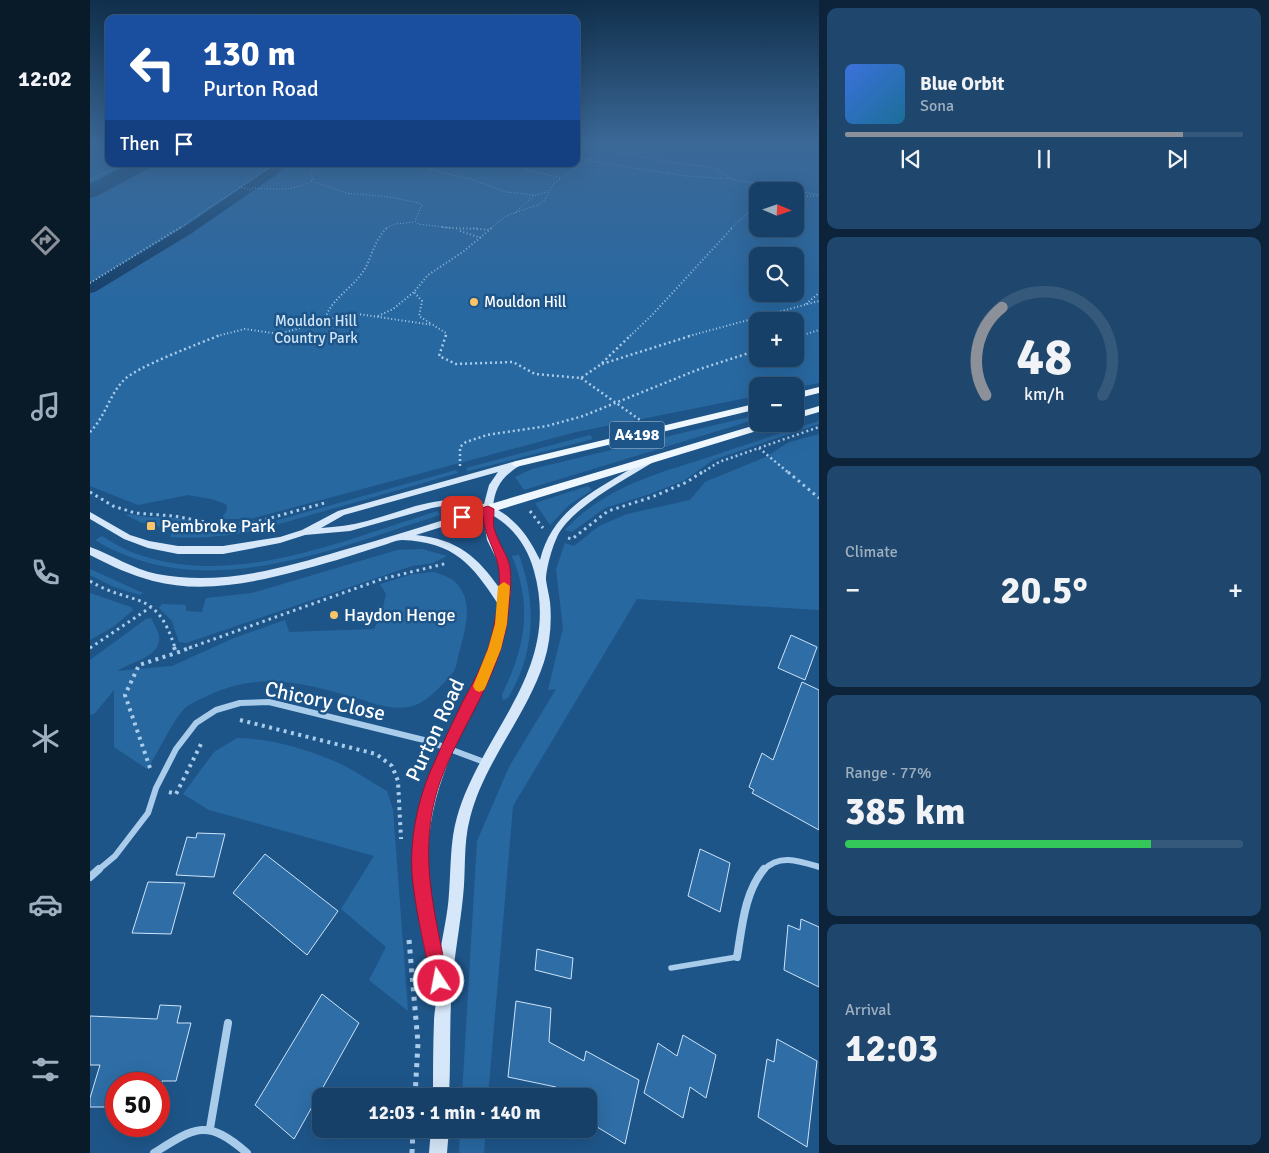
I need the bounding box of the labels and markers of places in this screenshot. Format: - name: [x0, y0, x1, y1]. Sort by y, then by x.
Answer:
- place label: Mouldon Hill: [484, 293, 567, 311]
- marker: Mouldon Hill: [468, 296, 480, 308]
- pin: [441, 496, 483, 538]
- place label: Pembroke Park: [161, 515, 275, 537]
- marker: Pembroke Park: [145, 520, 157, 532]
- place label: Haydon Henge: [344, 604, 455, 626]
- marker: Haydon Henge: [328, 609, 340, 621]

